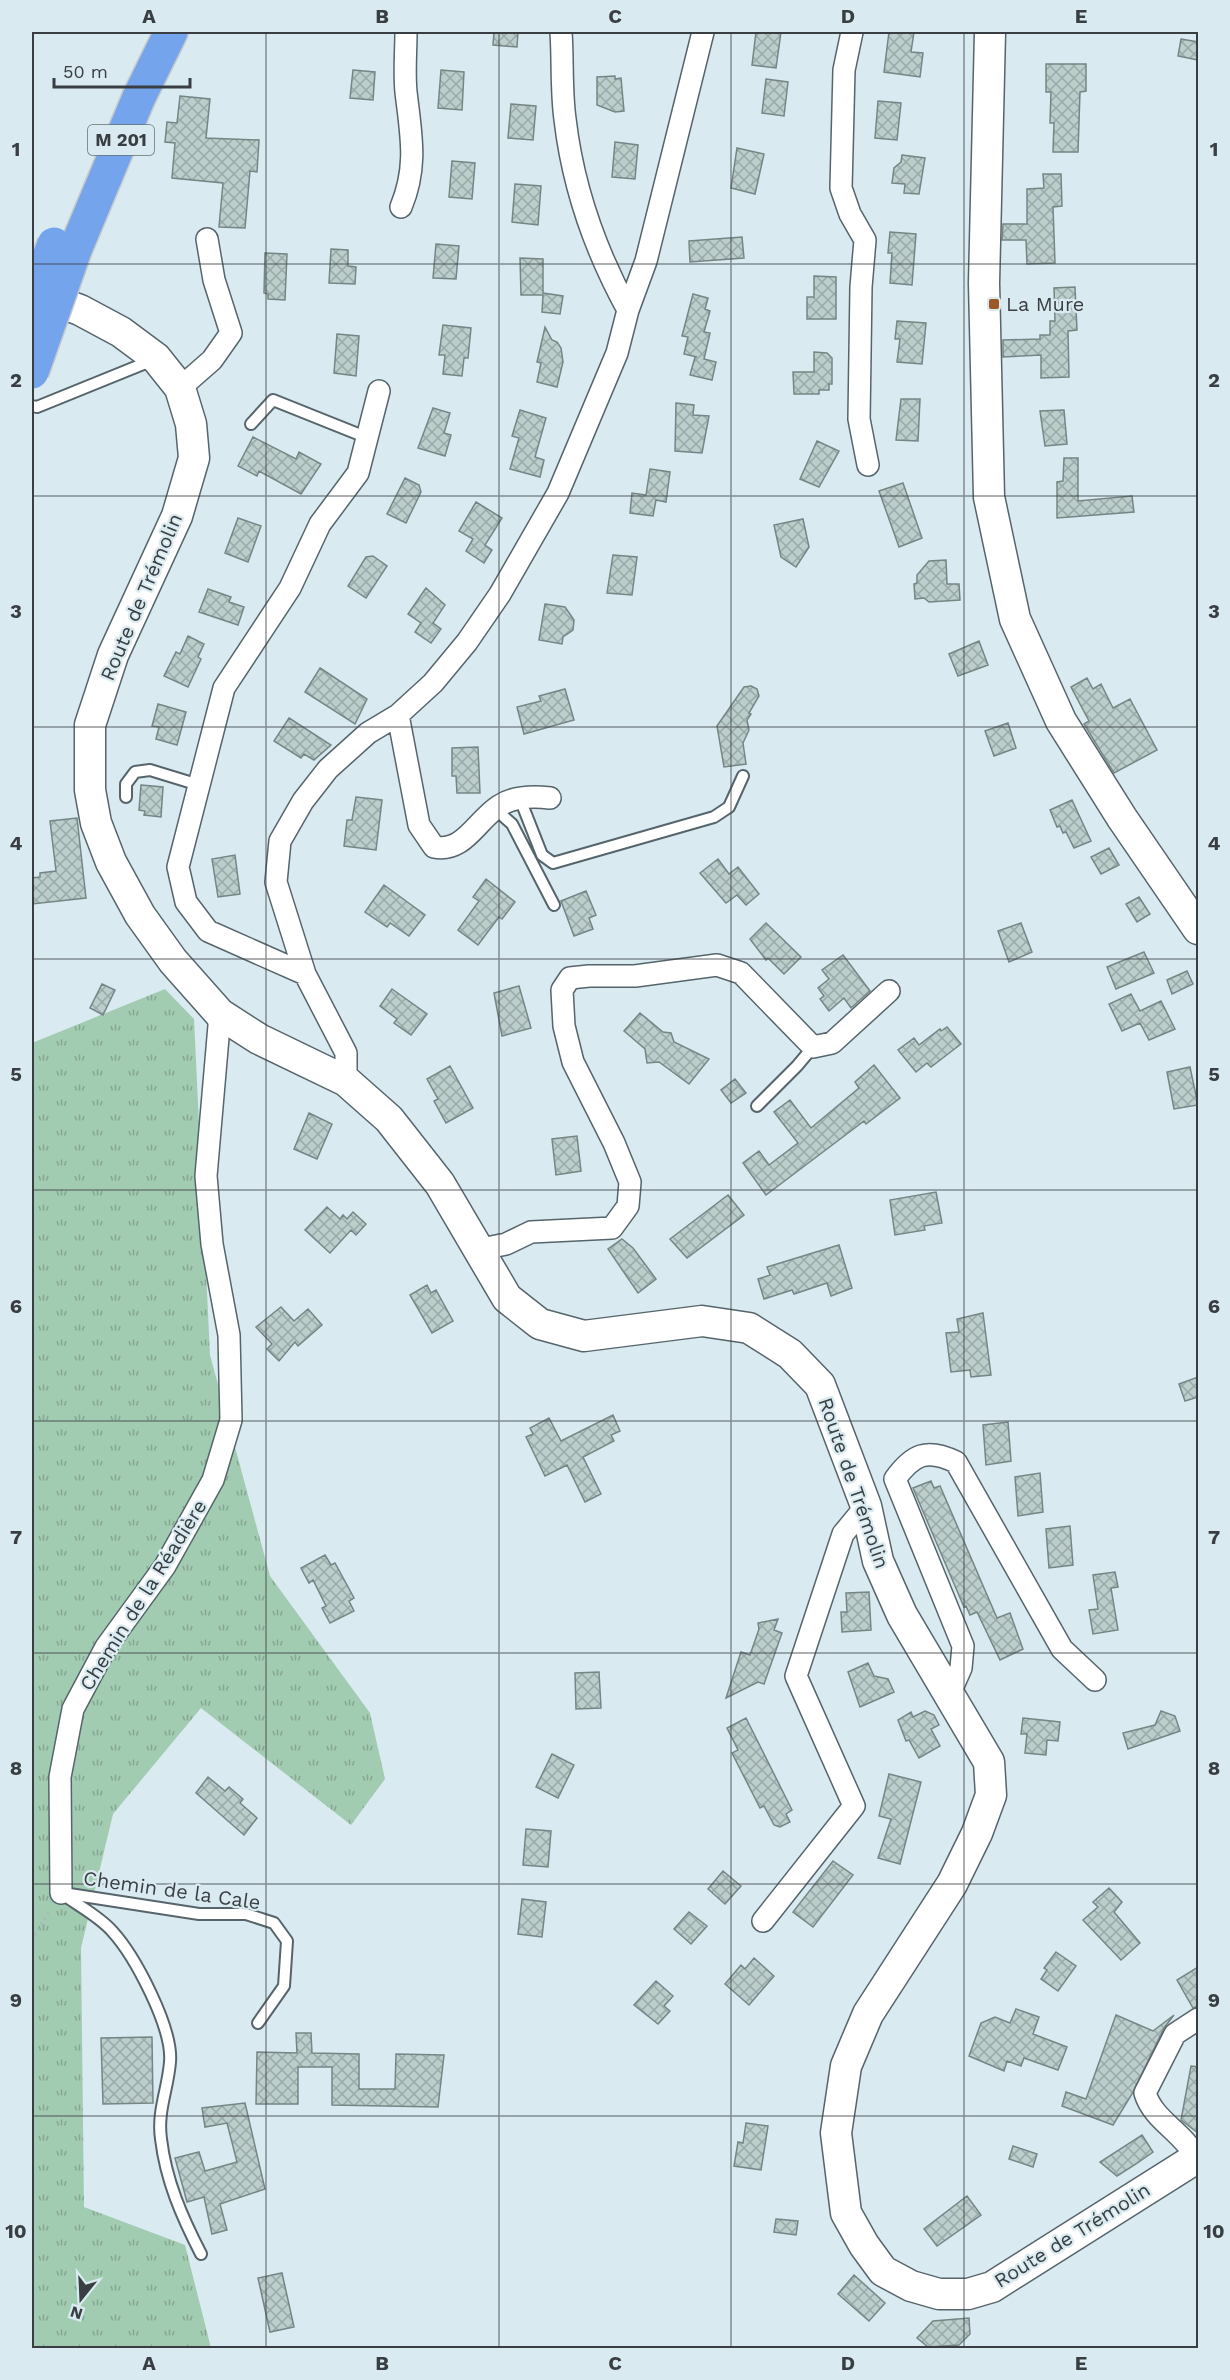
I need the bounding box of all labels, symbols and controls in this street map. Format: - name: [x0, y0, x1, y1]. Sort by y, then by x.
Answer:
- text: A: [142, 4, 156, 28]
- text: B: [375, 4, 389, 28]
- text: C: [608, 4, 622, 28]
- text: D: [841, 4, 855, 28]
- text: E: [1075, 4, 1087, 28]
- scale bar: [54, 51, 190, 89]
- text: 50 m: [63, 61, 108, 82]
- road number: M 201: [88, 125, 154, 155]
- text: 1: [12, 137, 20, 161]
- text: 1: [1210, 137, 1218, 161]
- place label: La Mure: [1006, 292, 1084, 316]
- marker: La Mure: [987, 297, 1001, 311]
- text: 2: [10, 368, 22, 392]
- text: 2: [1208, 368, 1220, 392]
- street label: Route de Trémolin: [95, 510, 187, 684]
- text: 3: [10, 599, 22, 623]
- text: 3: [1208, 599, 1220, 623]
- text: 4: [10, 831, 23, 855]
- text: 4: [1208, 831, 1221, 855]
- text: 5: [10, 1062, 22, 1086]
- text: 5: [1208, 1062, 1220, 1086]
- text: 6: [10, 1294, 22, 1318]
- text: 6: [1208, 1294, 1220, 1318]
- street label: Route de Trémolin: [813, 1394, 895, 1572]
- street label: Chemin de la Réadière: [74, 1495, 212, 1695]
- text: 7: [10, 1525, 22, 1549]
- text: 7: [1208, 1525, 1220, 1549]
- text: 8: [10, 1756, 22, 1780]
- text: 8: [1208, 1756, 1220, 1780]
- street label: Chemin de la Cale: [82, 1866, 262, 1914]
- text: 9: [10, 1988, 22, 2012]
- text: 9: [1208, 1988, 1220, 2012]
- street label: Route de Trémolin: [990, 2177, 1154, 2293]
- text: 10: [5, 2219, 27, 2243]
- text: 10: [1203, 2219, 1225, 2243]
- north arrow: [51, 2269, 111, 2329]
- text: N: [68, 2302, 85, 2324]
- text: A: [142, 2351, 156, 2375]
- text: B: [375, 2351, 389, 2375]
- text: C: [608, 2351, 622, 2375]
- text: D: [841, 2351, 855, 2375]
- text: E: [1075, 2351, 1087, 2375]

